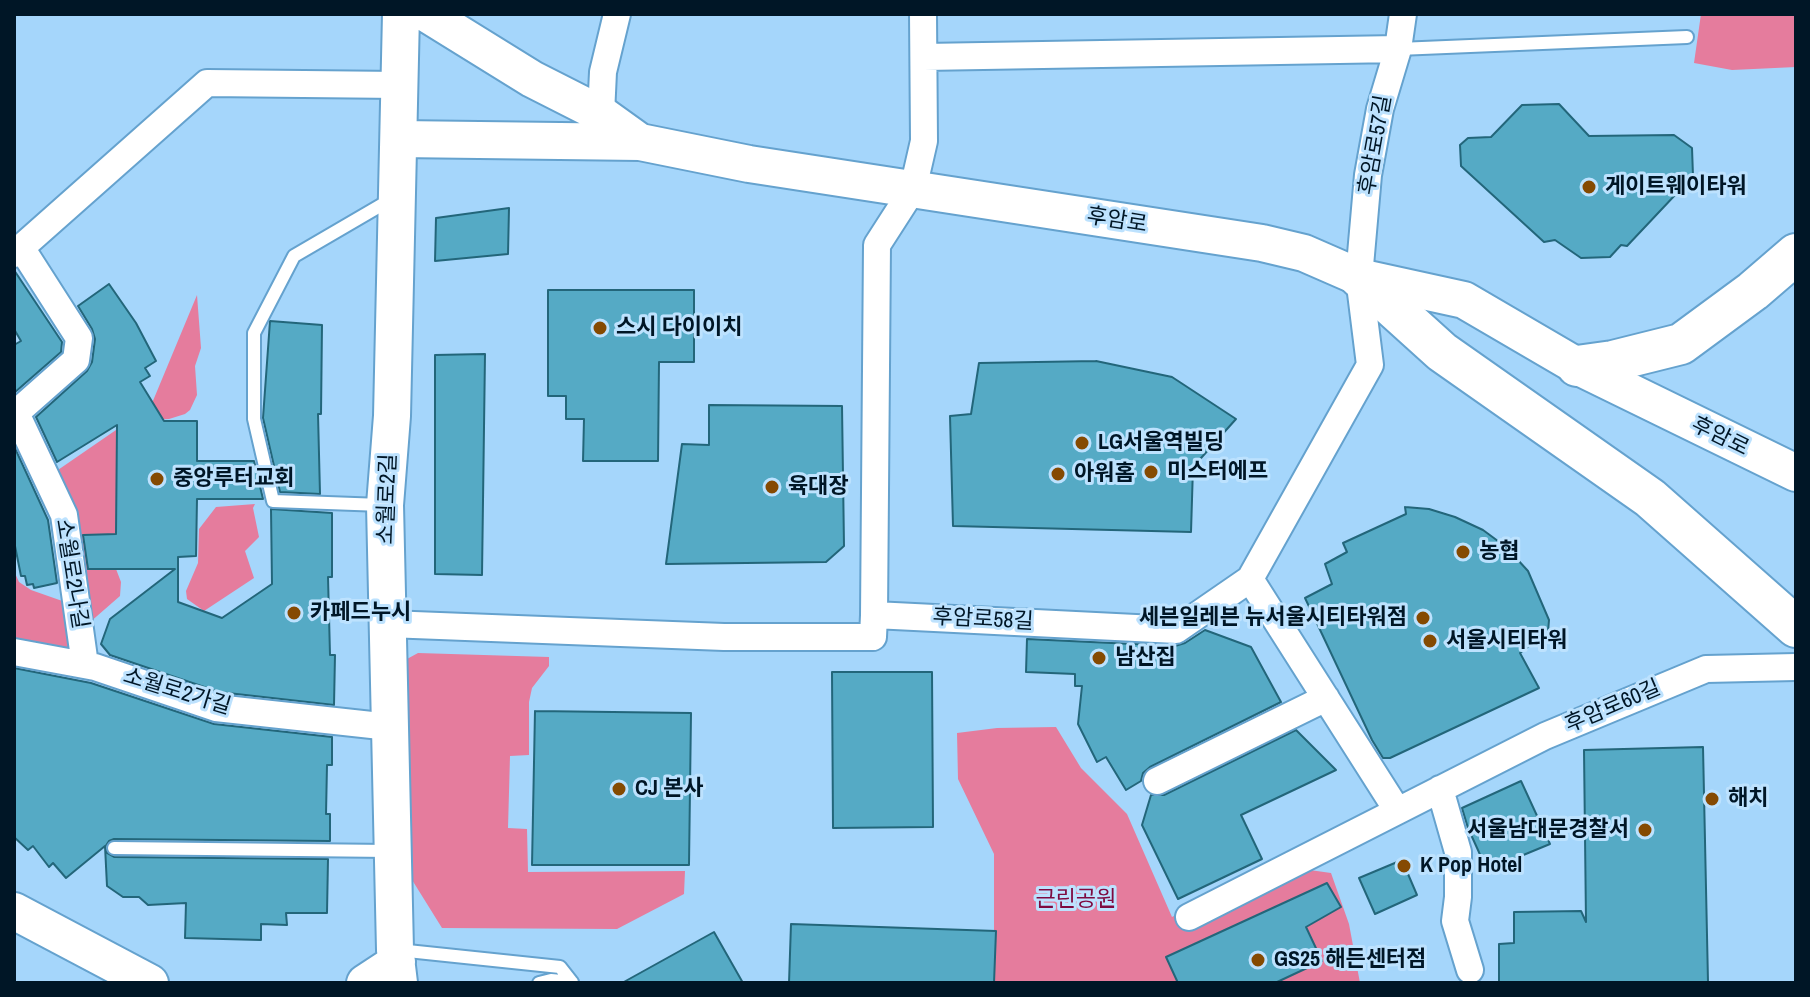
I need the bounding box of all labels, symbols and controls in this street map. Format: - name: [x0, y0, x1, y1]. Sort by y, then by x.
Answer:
- street label: 후암로57길: [1354, 93, 1398, 197]
- place label: 게이트웨이타워: [1605, 174, 1747, 200]
- marker: 게이트웨이타워: [1580, 178, 1598, 196]
- street label: 후암로: [1085, 203, 1149, 239]
- place label: 스시 다이이치: [616, 315, 742, 341]
- marker: 스시 다이이치: [591, 319, 609, 337]
- street label: 후암로: [1687, 412, 1753, 462]
- place label: LG서울역빌딩: [1098, 430, 1224, 456]
- marker: LG서울역빌딩: [1073, 434, 1091, 452]
- street label: 소월로2길: [373, 453, 403, 545]
- place label: 미스터에프: [1167, 459, 1268, 485]
- place label: 아워홈: [1074, 461, 1135, 487]
- marker: 미스터에프: [1142, 463, 1160, 481]
- marker: 아워홈: [1049, 465, 1067, 483]
- place label: 중앙루터교회: [173, 466, 294, 492]
- marker: 중앙루터교회: [148, 470, 166, 488]
- place label: 육대장: [788, 474, 849, 500]
- marker: 육대장: [763, 478, 781, 496]
- street label: 소월로2나길: [49, 517, 93, 631]
- place label: 농협: [1479, 539, 1519, 565]
- marker: 농협: [1454, 543, 1472, 561]
- place label: 카페드누시: [310, 600, 411, 626]
- marker: 카페드누시: [285, 604, 303, 622]
- street label: 후암로58길: [932, 604, 1034, 636]
- place label: 세븐일레븐 뉴서울시티타워점: [1139, 605, 1407, 631]
- marker: 세븐일레븐 뉴서울시티타워점: [1414, 609, 1432, 627]
- place label: 서울시티타워: [1446, 628, 1567, 654]
- marker: 서울시티타워: [1421, 632, 1439, 650]
- place label: 남산집: [1115, 645, 1176, 671]
- marker: 남산집: [1090, 649, 1108, 667]
- street label: 소월로2가길: [120, 663, 234, 721]
- street label: 후암로60길: [1561, 675, 1665, 739]
- place label: CJ 본사: [635, 776, 704, 802]
- marker: CJ 본사: [610, 780, 628, 798]
- place label: 해치: [1728, 786, 1768, 812]
- marker: 해치: [1703, 790, 1721, 808]
- place label: 서울남대문경찰서: [1467, 817, 1629, 843]
- marker: 서울남대문경찰서: [1636, 821, 1654, 839]
- place label: K Pop Hotel: [1420, 853, 1522, 879]
- marker: K Pop Hotel: [1395, 857, 1413, 875]
- park label: 근린공원: [1036, 887, 1116, 913]
- place label: GS25 해든센터점: [1274, 947, 1426, 973]
- marker: GS25 해든센터점: [1249, 951, 1267, 969]

